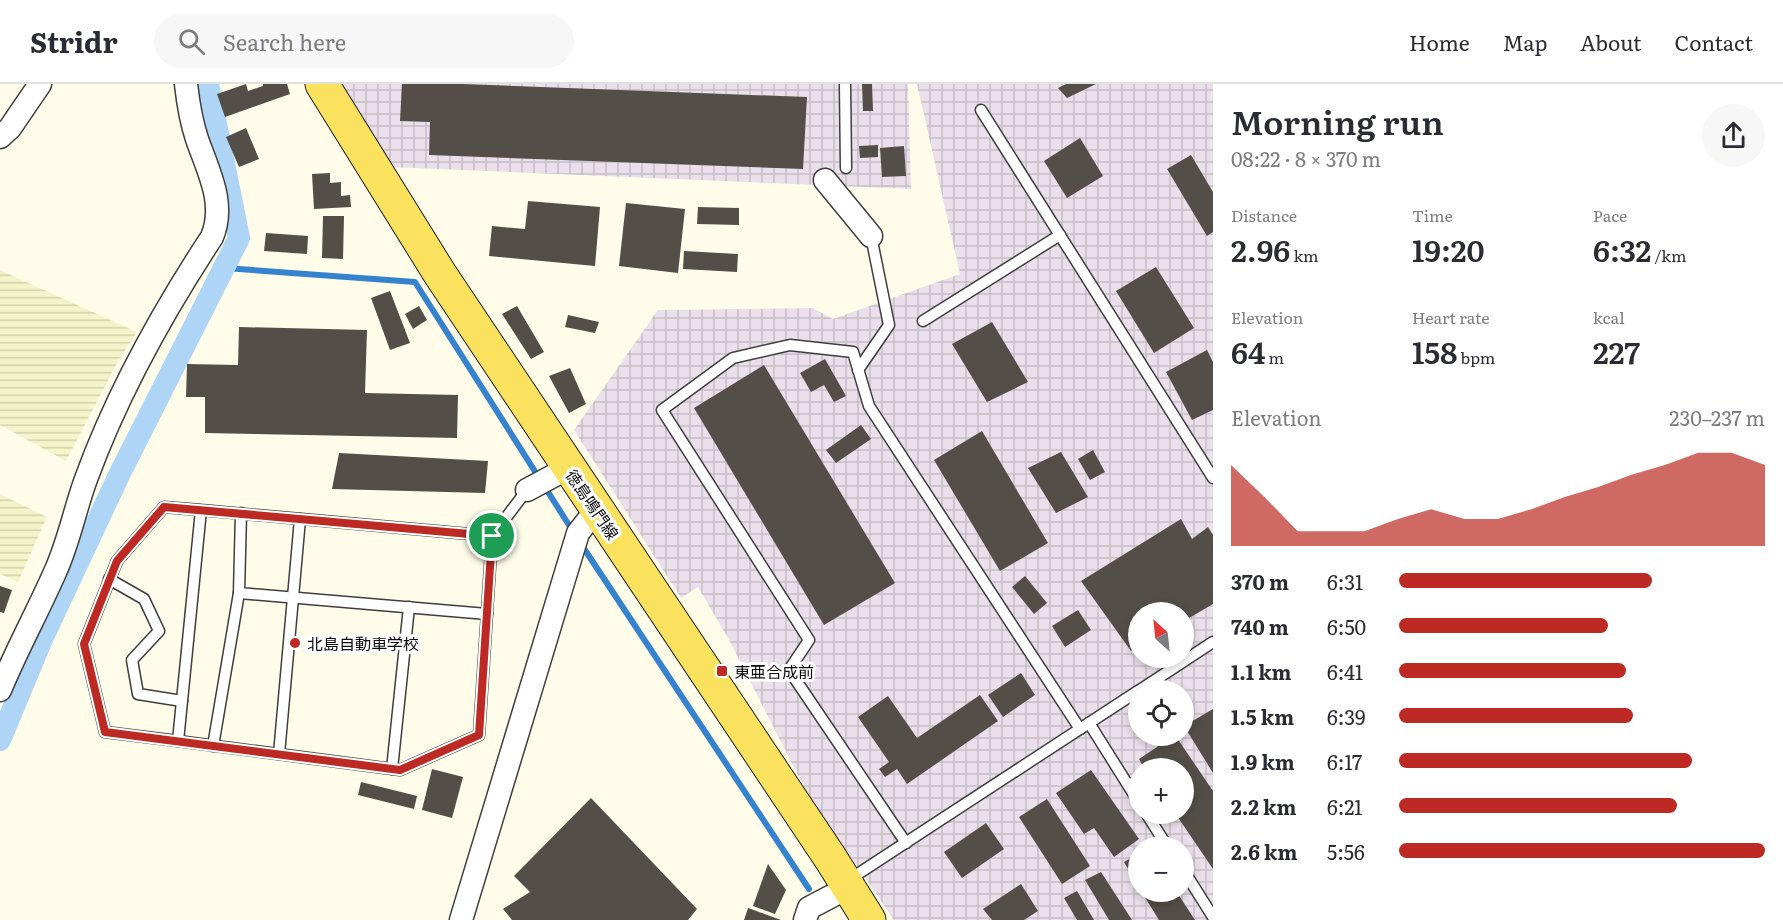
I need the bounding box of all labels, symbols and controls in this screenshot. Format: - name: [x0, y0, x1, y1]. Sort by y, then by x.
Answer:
- search box: [154, 14, 574, 68]
- text: Stridr: [30, 20, 118, 62]
- icon: search: [175, 25, 208, 58]
- text: Search here: [223, 25, 346, 58]
- text: Home: [1409, 26, 1470, 57]
- text: Map: [1503, 26, 1547, 57]
- text: About: [1580, 26, 1642, 57]
- text: Contact: [1675, 26, 1753, 57]
- text: Morning run: [1231, 96, 1444, 145]
- button: share: [1702, 104, 1765, 167]
- text: 08:22 · 8 × 370 m: [1231, 143, 1381, 173]
- text: Distance: [1231, 203, 1297, 227]
- text: Time: [1412, 203, 1453, 227]
- text: Pace: [1593, 203, 1627, 227]
- text: 2.96: [1231, 227, 1290, 271]
- text: 19:20: [1412, 227, 1484, 271]
- text: 6:32: [1593, 227, 1651, 271]
- text: km: [1290, 243, 1319, 267]
- text: /km: [1651, 243, 1686, 267]
- text: Elevation: [1231, 305, 1303, 329]
- text: Heart rate: [1412, 305, 1490, 329]
- text: kcal: [1593, 305, 1625, 329]
- text: 64: [1231, 329, 1265, 373]
- text: 158: [1412, 329, 1457, 373]
- text: 227: [1593, 329, 1640, 373]
- text: m: [1265, 345, 1284, 369]
- text: bpm: [1457, 345, 1495, 369]
- text: Elevation: [1231, 402, 1321, 432]
- text: 230–237 m: [1669, 402, 1765, 432]
- street label: 徳島鳴門線: [561, 464, 625, 544]
- pin: [466, 510, 517, 561]
- icon: arrive: [475, 519, 508, 552]
- text: 370 m: [1231, 566, 1289, 596]
- text: 6:31: [1327, 566, 1363, 596]
- north arrow: [1128, 602, 1194, 668]
- map controls: [1128, 602, 1194, 902]
- text: 740 m: [1231, 611, 1289, 641]
- text: 6:50: [1327, 611, 1366, 641]
- place label: 北島自動車学校: [307, 631, 419, 655]
- marker: 北島自動車学校: [288, 636, 302, 650]
- text: 1.1 km: [1231, 656, 1291, 686]
- text: 6:41: [1327, 656, 1363, 686]
- place label: 東亜合成前: [734, 659, 814, 683]
- marker: 東亜合成前: [715, 664, 729, 678]
- button: locate: [1128, 680, 1194, 746]
- text: 1.5 km: [1231, 701, 1294, 731]
- text: 6:39: [1327, 701, 1366, 731]
- text: 1.9 km: [1231, 746, 1295, 776]
- text: 6:17: [1327, 746, 1362, 776]
- button: +: [1128, 758, 1194, 824]
- text: 2.2 km: [1231, 791, 1296, 821]
- text: 6:21: [1327, 791, 1362, 821]
- button: −: [1128, 836, 1194, 902]
- text: 2.6 km: [1231, 836, 1297, 866]
- text: 5:56: [1327, 836, 1365, 866]

